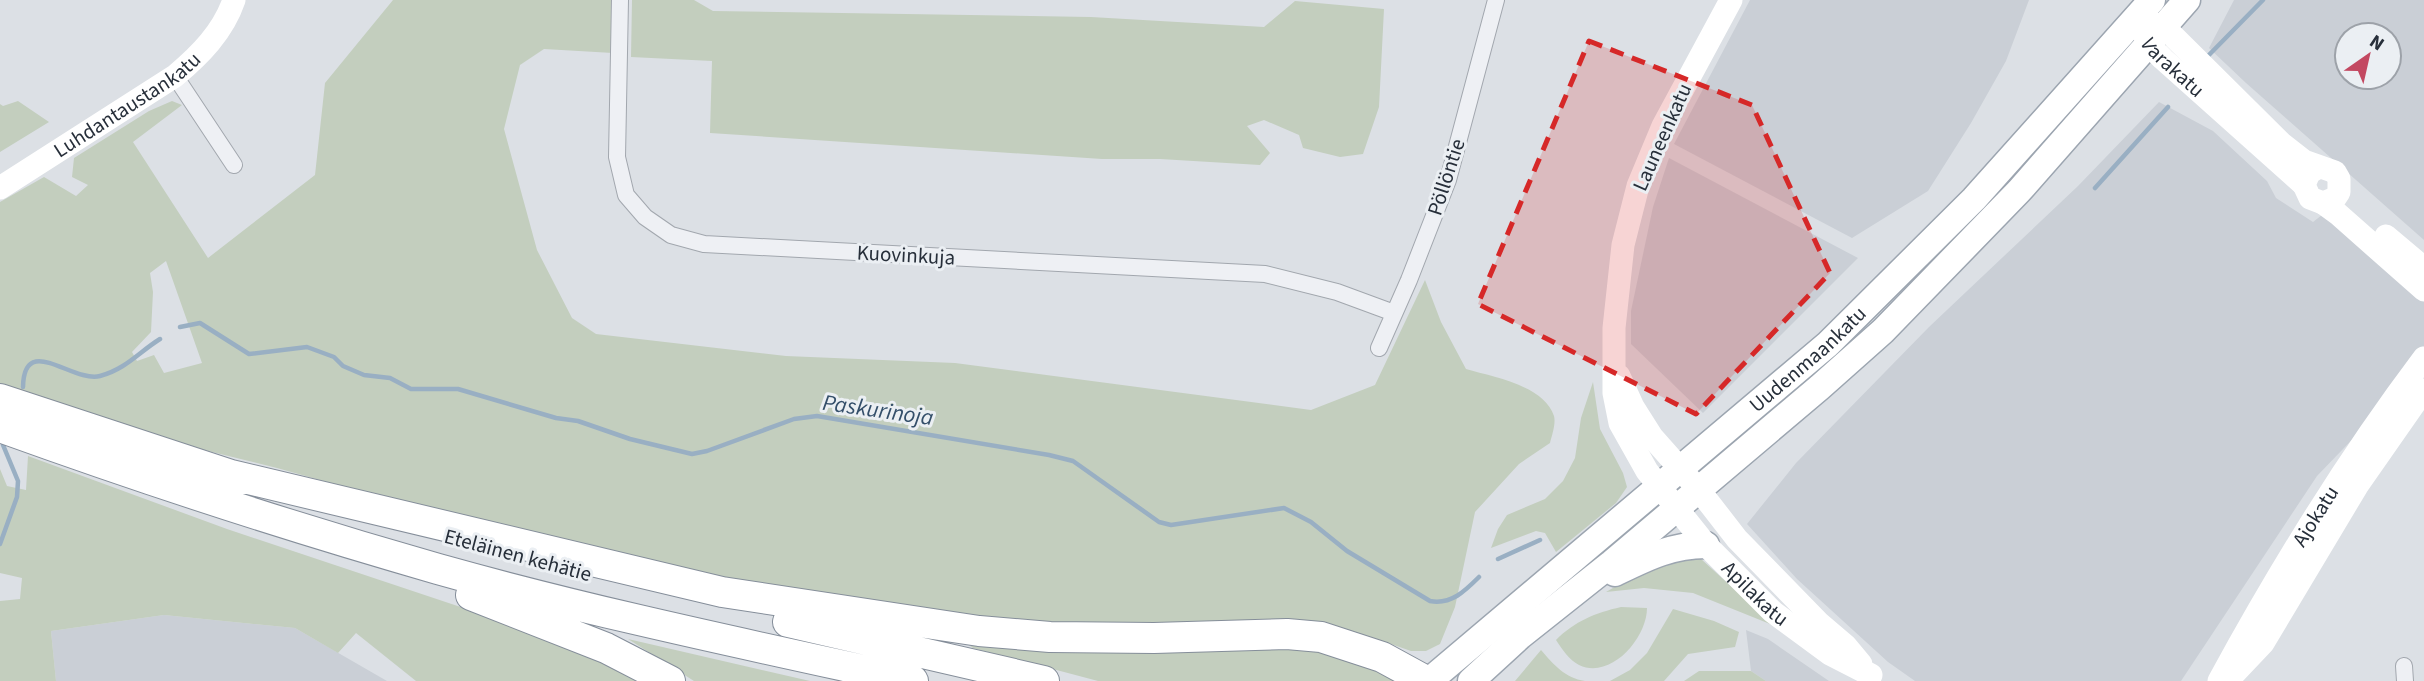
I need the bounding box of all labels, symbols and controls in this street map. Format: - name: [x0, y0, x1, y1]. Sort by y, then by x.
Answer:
- north arrow: [2333, 21, 2403, 91]
- text: N: [2364, 28, 2389, 58]
- street label: Varakatu: [2133, 33, 2211, 104]
- street label: Luhdantaustankatu: [48, 45, 208, 165]
- street label: Launeenkatu: [1625, 78, 1699, 196]
- street label: Pöllöntie: [1420, 135, 1472, 219]
- street label: Kuovinkuja: [856, 237, 956, 273]
- street label: Uudenmaankatu: [1743, 299, 1873, 419]
- water label: Paskurinoja: [820, 386, 936, 434]
- street label: Ajokatu: [2285, 480, 2346, 552]
- street label: Eteläinen kehätie: [441, 521, 595, 589]
- street label: Apilakatu: [1715, 554, 1795, 634]

